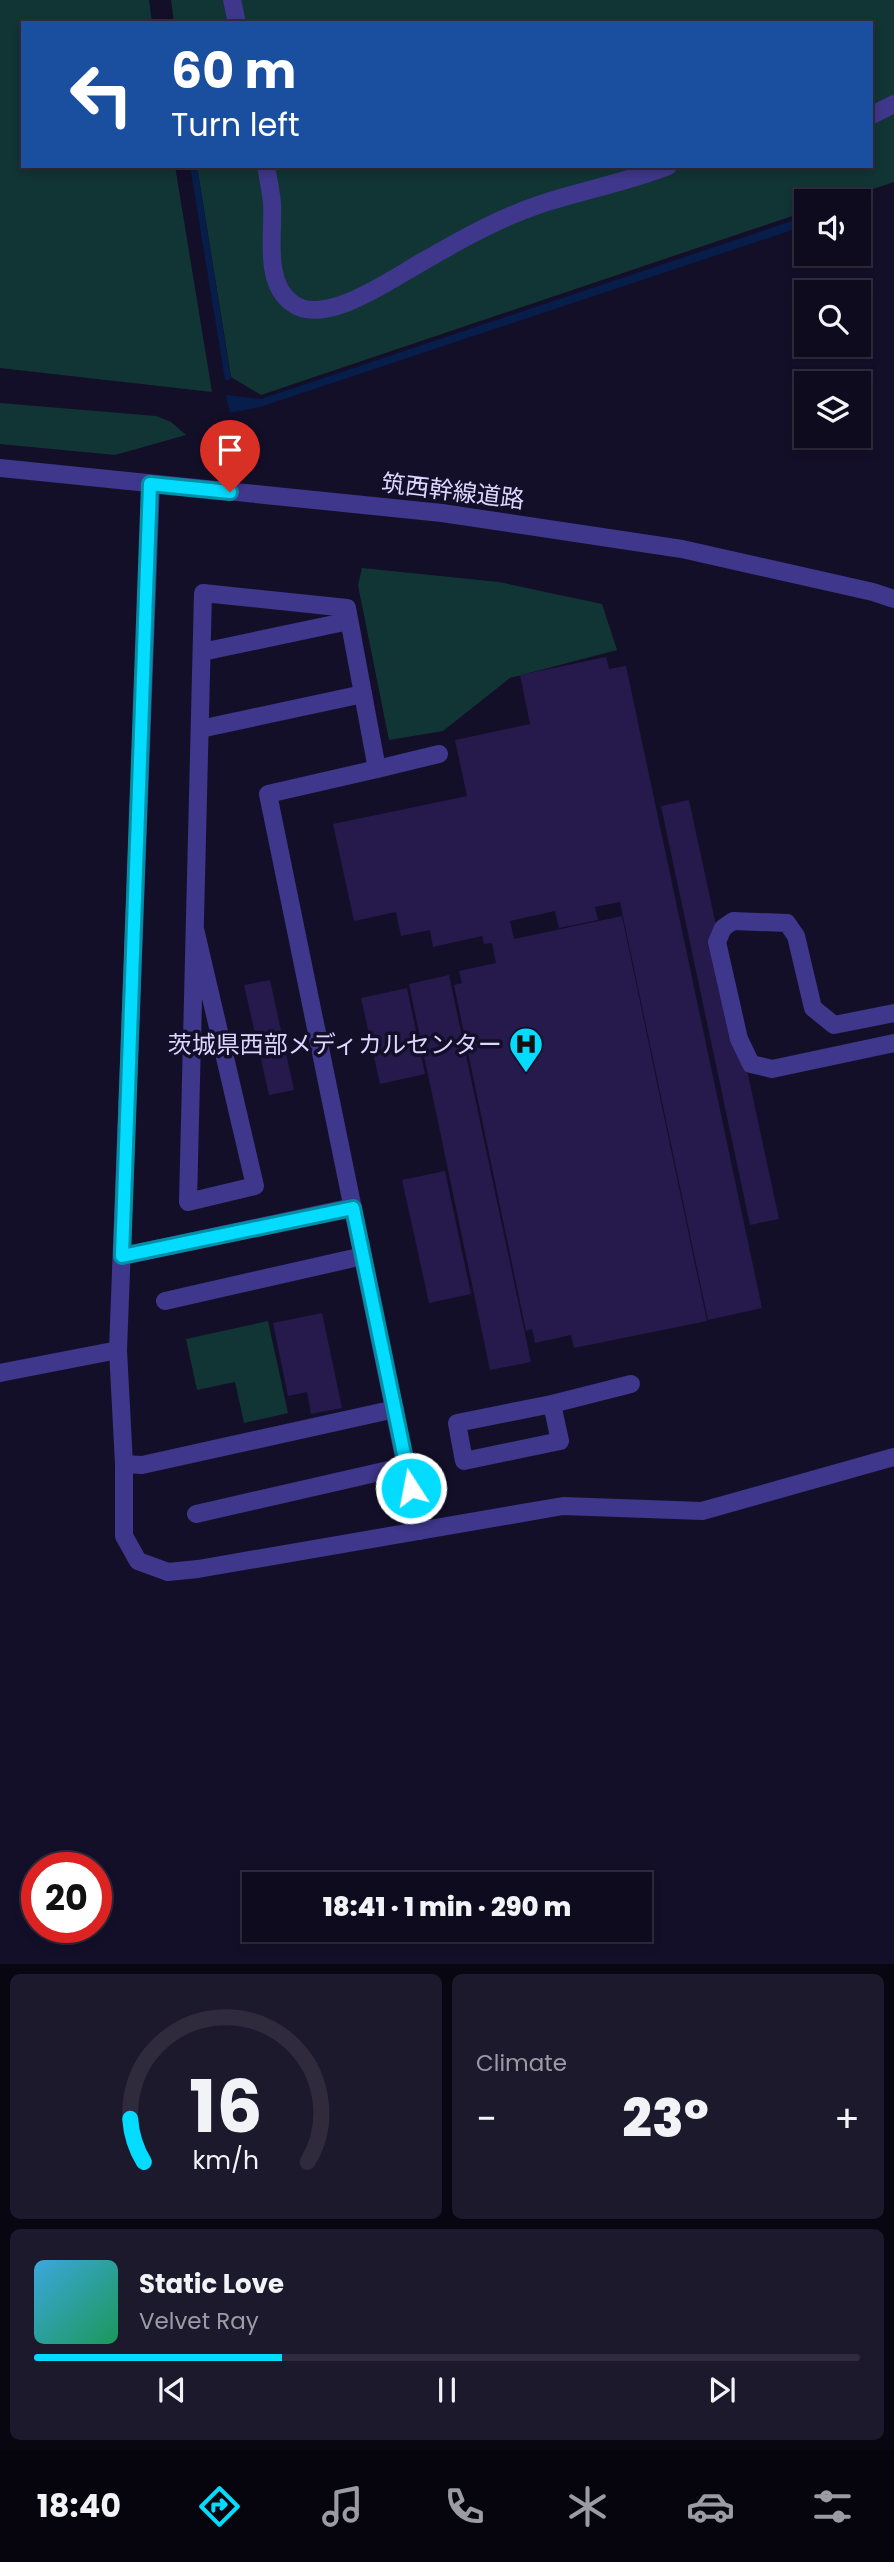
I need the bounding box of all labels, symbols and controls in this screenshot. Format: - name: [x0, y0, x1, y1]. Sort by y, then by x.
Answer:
- text: 60 m: [171, 37, 296, 105]
- icon: left: [56, 49, 147, 140]
- text: Turn left: [171, 102, 300, 147]
- map controls: [794, 189, 871, 448]
- button: sound: [794, 189, 871, 266]
- button: search: [794, 280, 871, 357]
- button: layers: [794, 371, 871, 448]
- pin: [200, 420, 260, 492]
- icon: arrive: [211, 431, 249, 469]
- street label: 筑西幹線道路: [380, 466, 526, 516]
- hospital icon: 茨城県西部メディカルセンター: [507, 1025, 545, 1074]
- place label: 茨城県西部メディカルセンター: [168, 1028, 502, 1061]
- position arrow: [374, 1451, 448, 1525]
- speed limit sign: 20: [21, 1852, 112, 1943]
- text: 18:41 · 1 min · 290 m: [323, 1889, 571, 1925]
- text: Climate: [476, 2047, 567, 2079]
- text: 16: [189, 2057, 263, 2158]
- text: 23°: [622, 2082, 709, 2155]
- text: −: [476, 2092, 497, 2145]
- text: +: [834, 2092, 860, 2145]
- text: km/h: [193, 2143, 259, 2178]
- text: Static Love: [139, 2266, 284, 2302]
- text: Velvet Ray: [139, 2305, 259, 2337]
- icon: previous: [153, 2371, 191, 2409]
- icon: pause: [428, 2371, 466, 2409]
- icon: next: [703, 2371, 741, 2409]
- icon: directions: [195, 2482, 244, 2531]
- icon: music: [318, 2482, 367, 2531]
- icon: phone: [440, 2482, 489, 2531]
- icon: climate: [563, 2482, 612, 2531]
- icon: car: [686, 2482, 735, 2531]
- icon: filters: [808, 2482, 857, 2531]
- text: 18:40: [37, 2483, 121, 2528]

